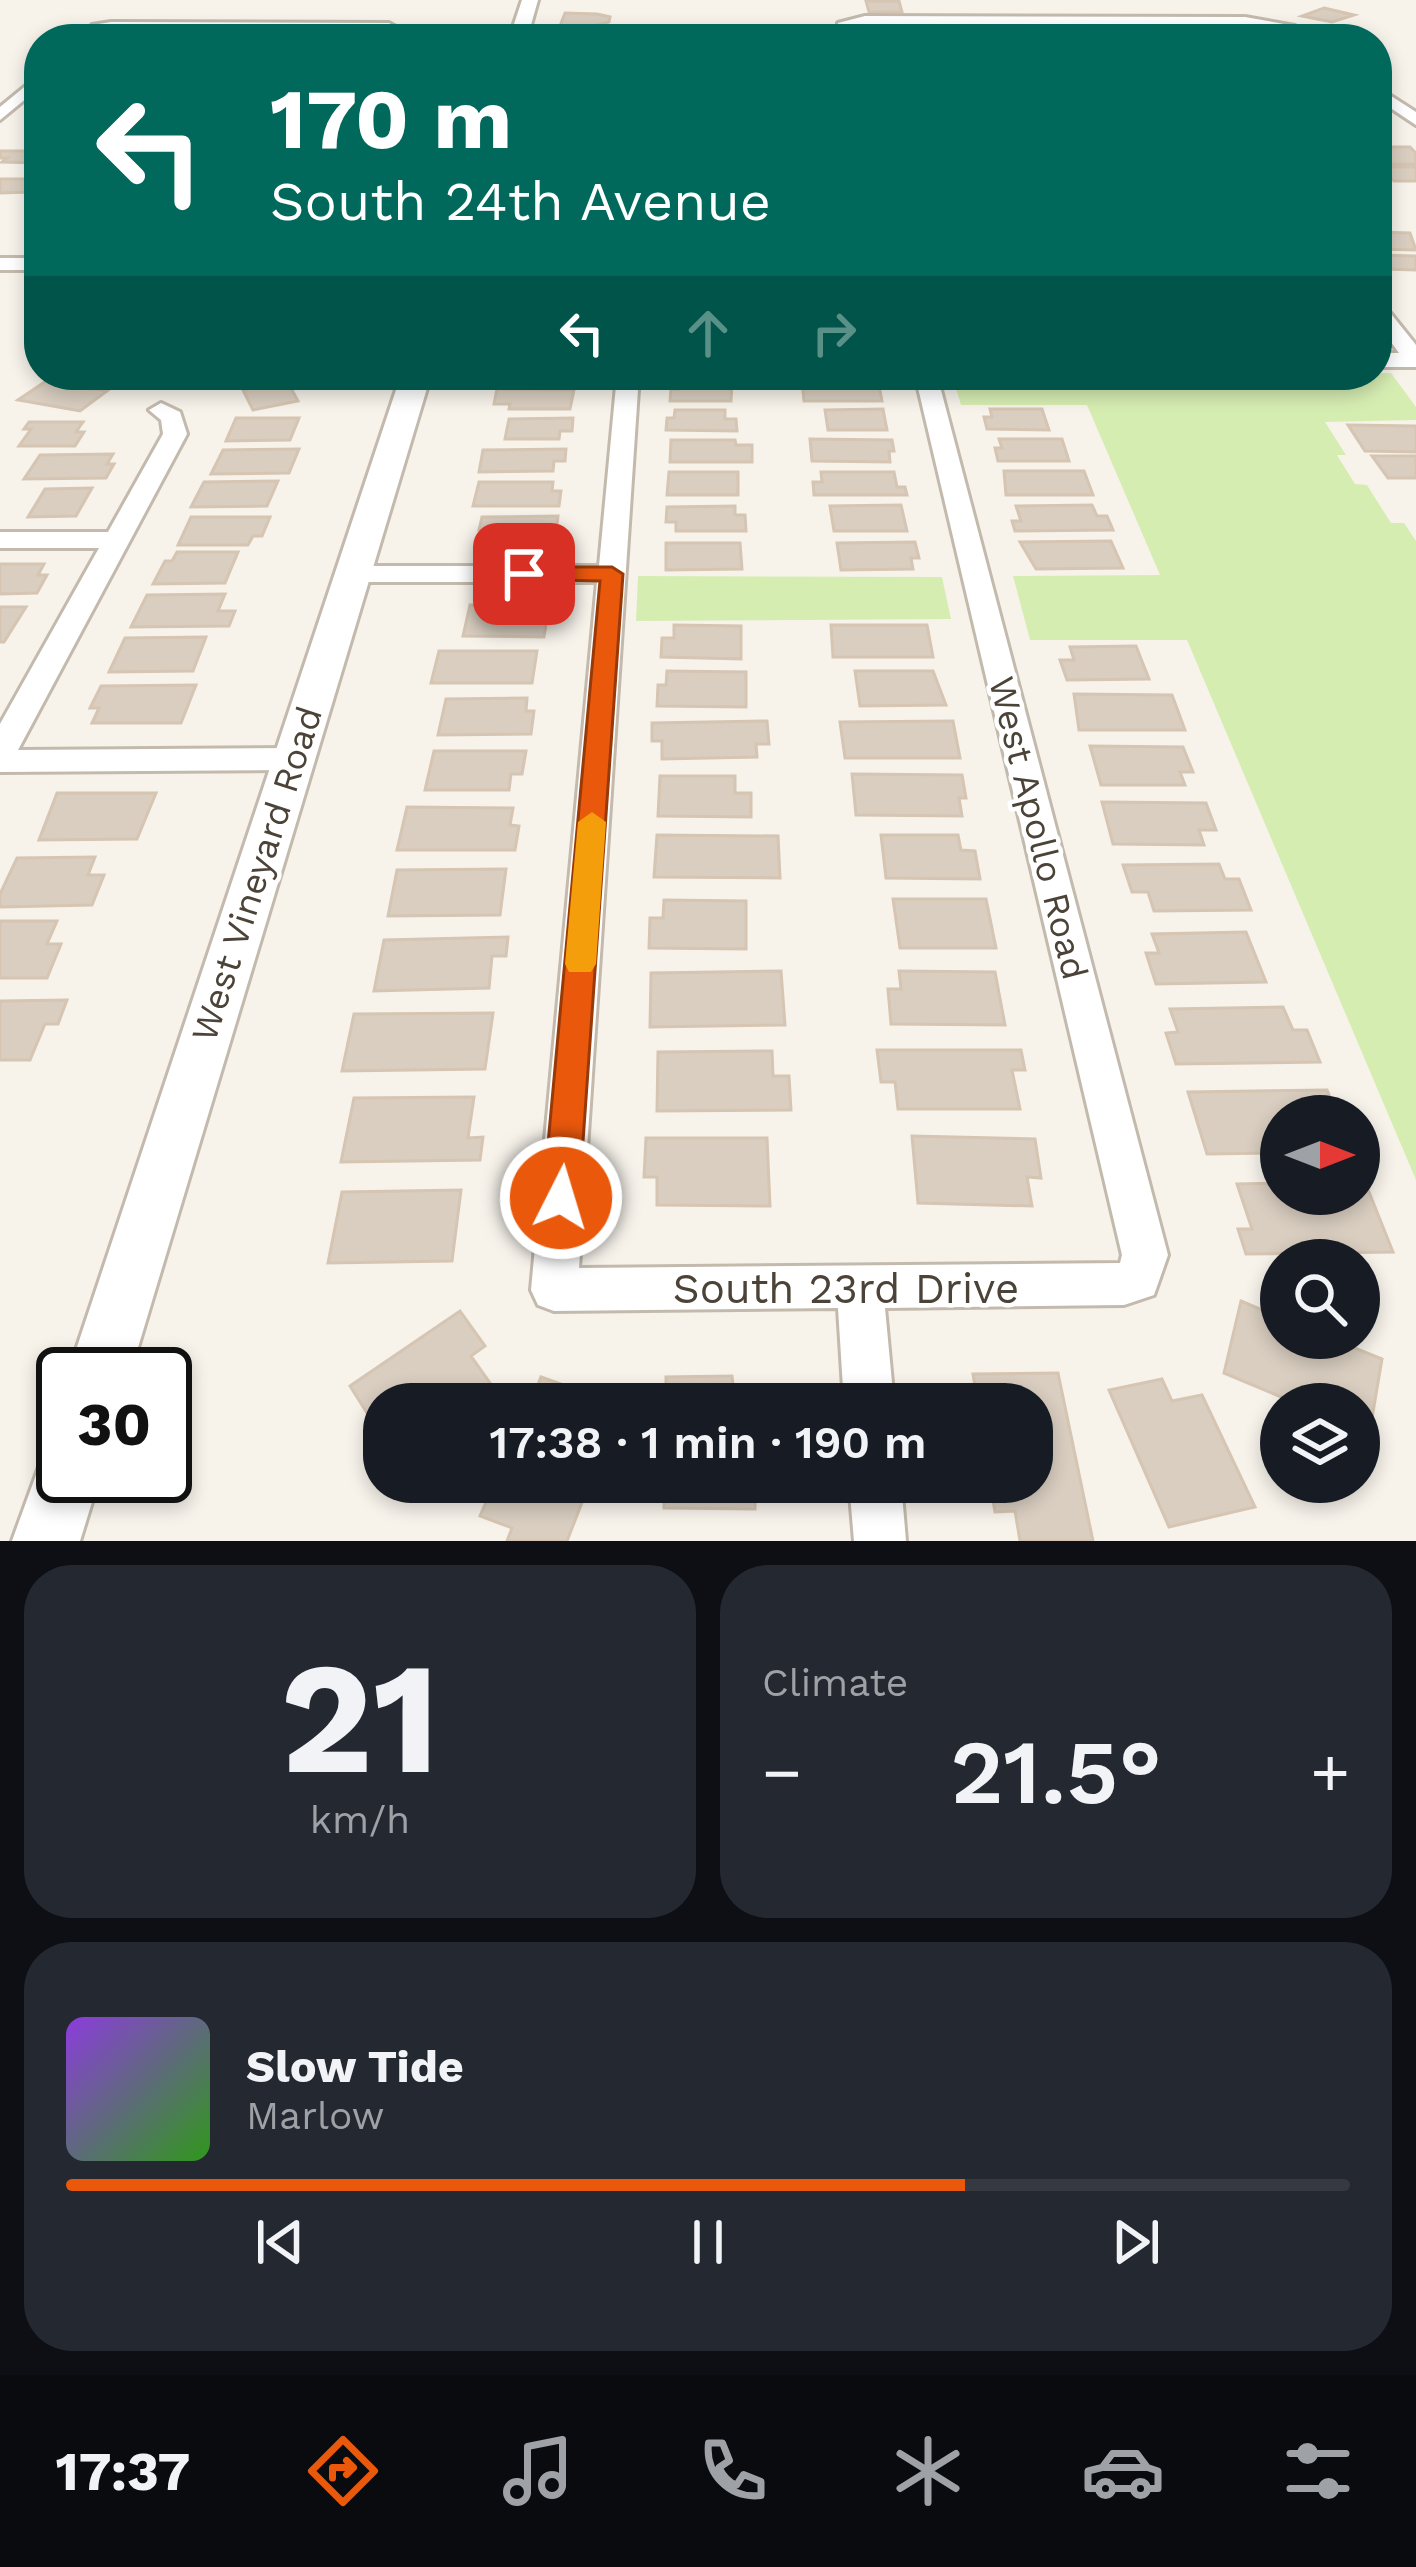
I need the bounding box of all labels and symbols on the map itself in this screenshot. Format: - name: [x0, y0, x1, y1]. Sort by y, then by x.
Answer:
- pin: [473, 523, 575, 625]
- street label: West Apollo Road: [980, 672, 1096, 984]
- street label: West Vineyard Road: [183, 701, 331, 1047]
- north arrow: [1260, 1095, 1380, 1215]
- position arrow: [498, 1135, 624, 1261]
- street label: South 23rd Drive: [673, 1264, 1019, 1313]
- speed limit sign: 30: [36, 1347, 192, 1503]

